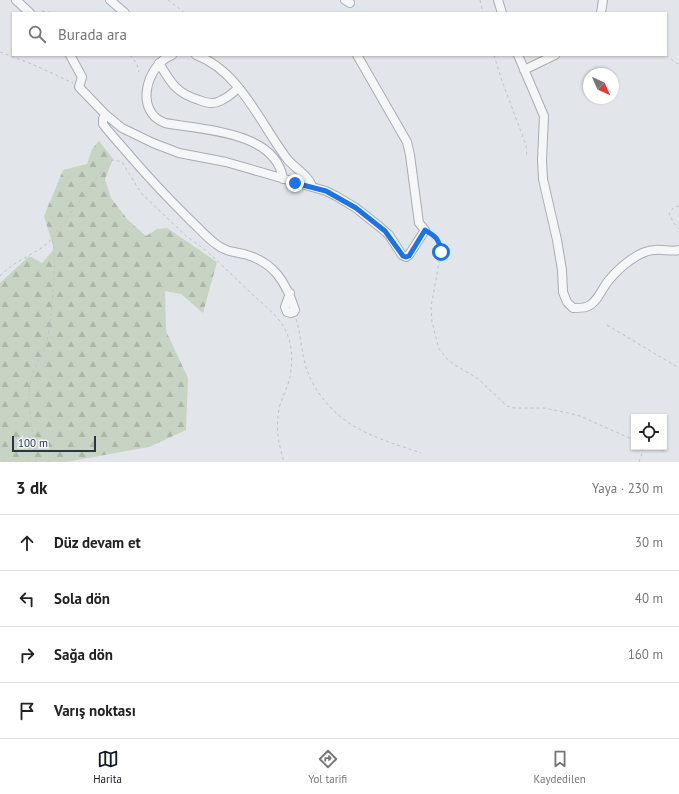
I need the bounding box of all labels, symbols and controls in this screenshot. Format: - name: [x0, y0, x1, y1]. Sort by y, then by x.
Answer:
- search box: [12, 12, 667, 56]
- icon: search: [26, 23, 48, 45]
- text: Burada ara: [58, 25, 127, 44]
- north arrow: [583, 68, 619, 104]
- route end: [286, 174, 304, 192]
- route start: [432, 243, 450, 261]
- map controls: [631, 414, 667, 450]
- button: locate: [631, 414, 667, 450]
- scale bar: [12, 434, 96, 453]
- text: 100 m: [18, 436, 48, 450]
- text: 3 dk: [16, 477, 47, 499]
- text: Yaya · 230 m: [592, 480, 663, 497]
- icon: ahead: [16, 532, 38, 554]
- text: Düz devam et: [54, 533, 141, 552]
- text: 30 m: [635, 534, 663, 551]
- icon: left: [16, 588, 38, 610]
- text: Sola dön: [54, 589, 110, 608]
- text: 40 m: [635, 590, 663, 607]
- icon: right: [16, 644, 38, 666]
- text: Sağa dön: [54, 645, 113, 664]
- text: 160 m: [628, 646, 663, 663]
- icon: arrive: [16, 700, 38, 722]
- text: Varış noktası: [54, 701, 136, 720]
- tab: Harita: [93, 748, 122, 786]
- tab: Yol tarifi: [308, 748, 347, 786]
- tab: Kaydedilen: [534, 748, 586, 786]

